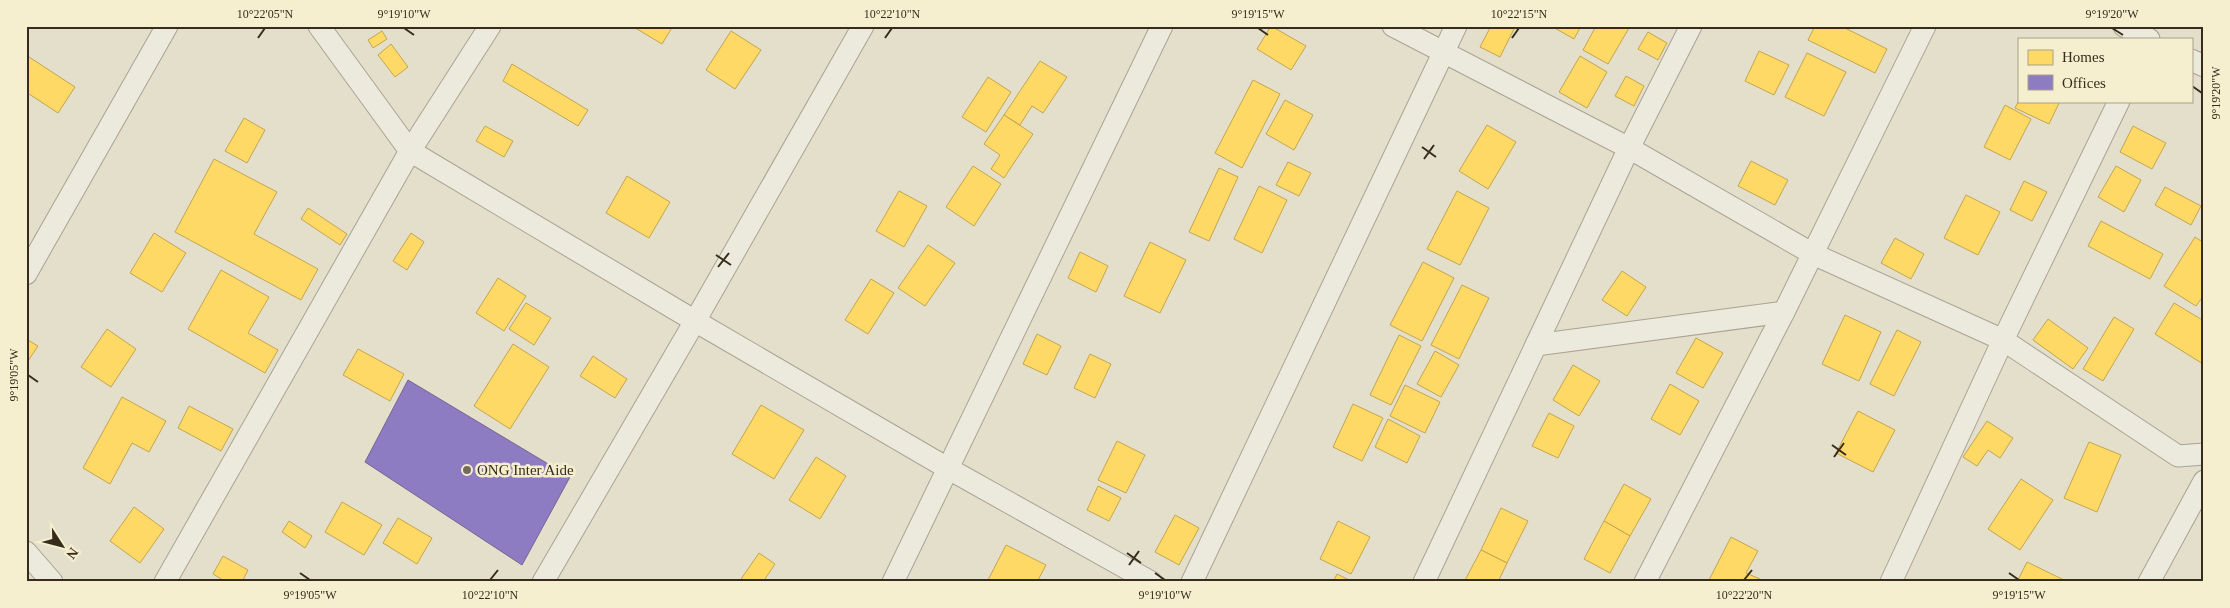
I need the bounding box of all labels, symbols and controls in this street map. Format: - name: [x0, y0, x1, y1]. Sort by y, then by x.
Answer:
- text: 10°22'05"N: [237, 7, 294, 21]
- text: 9°19'10"W: [377, 7, 431, 21]
- text: 10°22'10"N: [864, 7, 921, 21]
- text: 9°19'15"W: [1231, 7, 1285, 21]
- text: 10°22'15"N: [1491, 7, 1548, 21]
- text: 9°19'20"W: [2085, 7, 2139, 21]
- legend: [2018, 38, 2192, 102]
- text: Homes: [2062, 49, 2105, 65]
- text: 9°19'20"W: [2209, 66, 2223, 120]
- text: Offices: [2062, 75, 2106, 91]
- text: 9°19'05"W: [7, 348, 21, 402]
- place label: ONG Inter Aide: [477, 462, 574, 478]
- marker: ONG Inter Aide: [461, 464, 473, 476]
- north arrow: [38, 520, 88, 570]
- text: N: [63, 545, 81, 562]
- text: 9°19'05"W: [283, 588, 337, 602]
- text: 10°22'10"N: [462, 588, 519, 602]
- text: 9°19'10"W: [1138, 588, 1192, 602]
- text: 10°22'20"N: [1716, 588, 1773, 602]
- text: 9°19'15"W: [1992, 588, 2046, 602]

